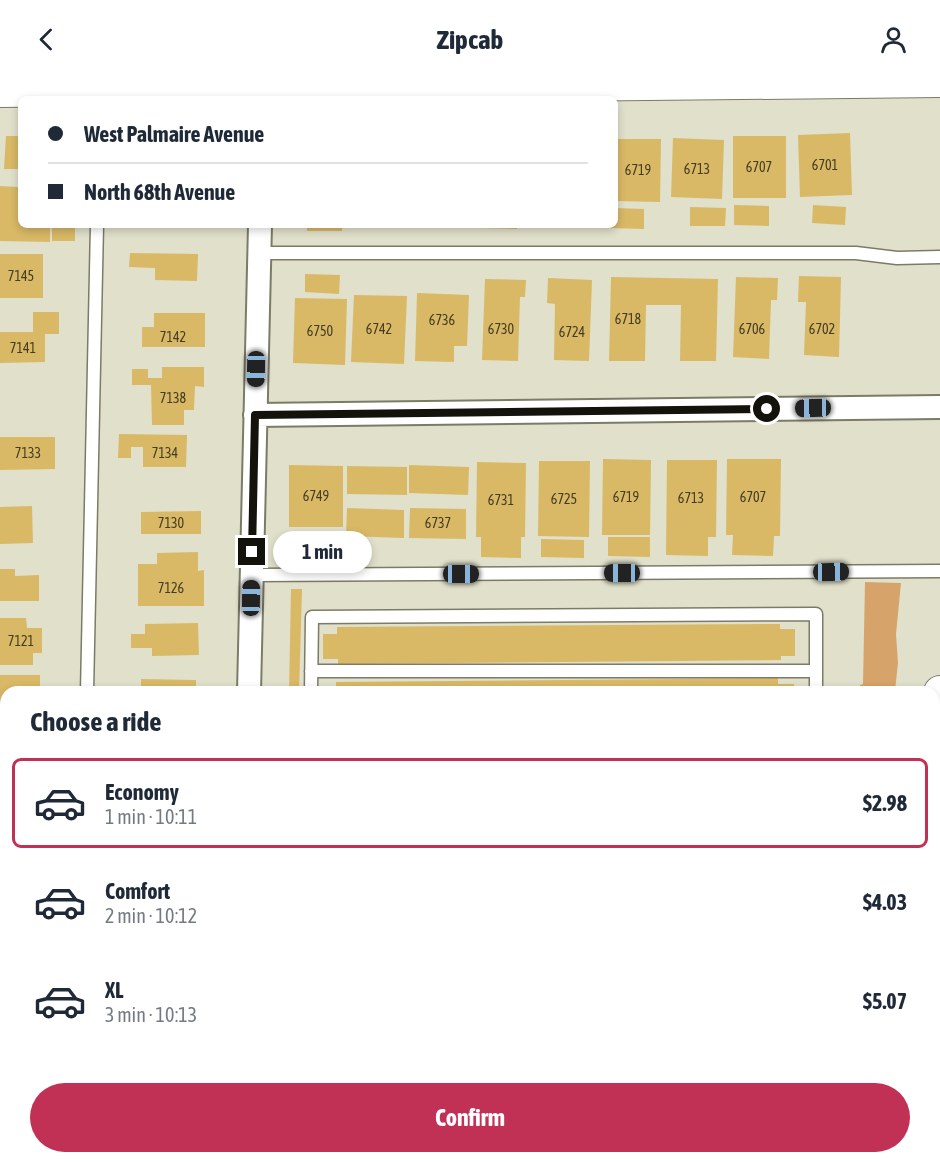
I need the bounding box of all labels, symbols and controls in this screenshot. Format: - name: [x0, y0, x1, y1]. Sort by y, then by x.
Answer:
- icon: back: [30, 23, 63, 56]
- icon: person: [877, 23, 910, 56]
- text: Zipcab: [437, 24, 503, 55]
- text: West Palmaire Avenue: [84, 121, 264, 147]
- house number: 6701: [812, 157, 838, 173]
- house number: 6707: [746, 159, 772, 175]
- house number: 6713: [684, 161, 710, 177]
- house number: 6719: [625, 162, 651, 178]
- text: North 68th Avenue: [84, 179, 235, 205]
- house number: 7145: [8, 268, 34, 284]
- house number: 6718: [615, 311, 642, 327]
- house number: 6736: [429, 312, 456, 328]
- house number: 6742: [366, 321, 392, 337]
- house number: 6730: [488, 321, 515, 337]
- house number: 6706: [739, 321, 766, 337]
- house number: 6702: [809, 321, 835, 337]
- house number: 6750: [307, 323, 334, 339]
- house number: 6724: [559, 324, 586, 340]
- house number: 7142: [160, 329, 186, 345]
- house number: 7141: [10, 340, 36, 356]
- car: [247, 351, 265, 387]
- house number: 7138: [160, 390, 187, 406]
- route start: [753, 395, 780, 422]
- car: [795, 399, 831, 417]
- house number: 7133: [15, 445, 41, 461]
- house number: 7134: [152, 445, 179, 461]
- house number: 6749: [303, 488, 329, 504]
- house number: 6719: [613, 489, 639, 505]
- house number: 6707: [740, 489, 766, 505]
- house number: 6713: [678, 490, 704, 506]
- house number: 6725: [551, 491, 577, 507]
- house number: 6731: [488, 492, 514, 508]
- house number: 7130: [158, 515, 185, 531]
- house number: 6737: [425, 515, 451, 531]
- callout: 1 min: [273, 531, 372, 573]
- route end: [238, 538, 265, 565]
- text: 1 min: [302, 540, 343, 563]
- car: [813, 563, 849, 581]
- car: [604, 564, 640, 582]
- car: [443, 565, 479, 583]
- house number: 7126: [158, 580, 185, 596]
- car: [242, 580, 260, 616]
- house number: 7121: [8, 633, 34, 649]
- text: Choose a ride: [30, 706, 162, 737]
- icon: car: [33, 776, 87, 830]
- text: Economy: [105, 779, 179, 805]
- text: $2.98: [863, 790, 907, 816]
- text: 1 min · 10:11: [105, 805, 197, 828]
- icon: car: [33, 875, 87, 929]
- text: Comfort: [105, 878, 170, 904]
- text: $4.03: [863, 889, 907, 915]
- text: 2 min · 10:12: [105, 904, 197, 927]
- icon: car: [33, 974, 87, 1028]
- text: XL: [105, 977, 123, 1003]
- text: $5.07: [863, 988, 907, 1014]
- text: 3 min · 10:13: [105, 1003, 197, 1026]
- button: Confirm: [30, 1083, 910, 1152]

